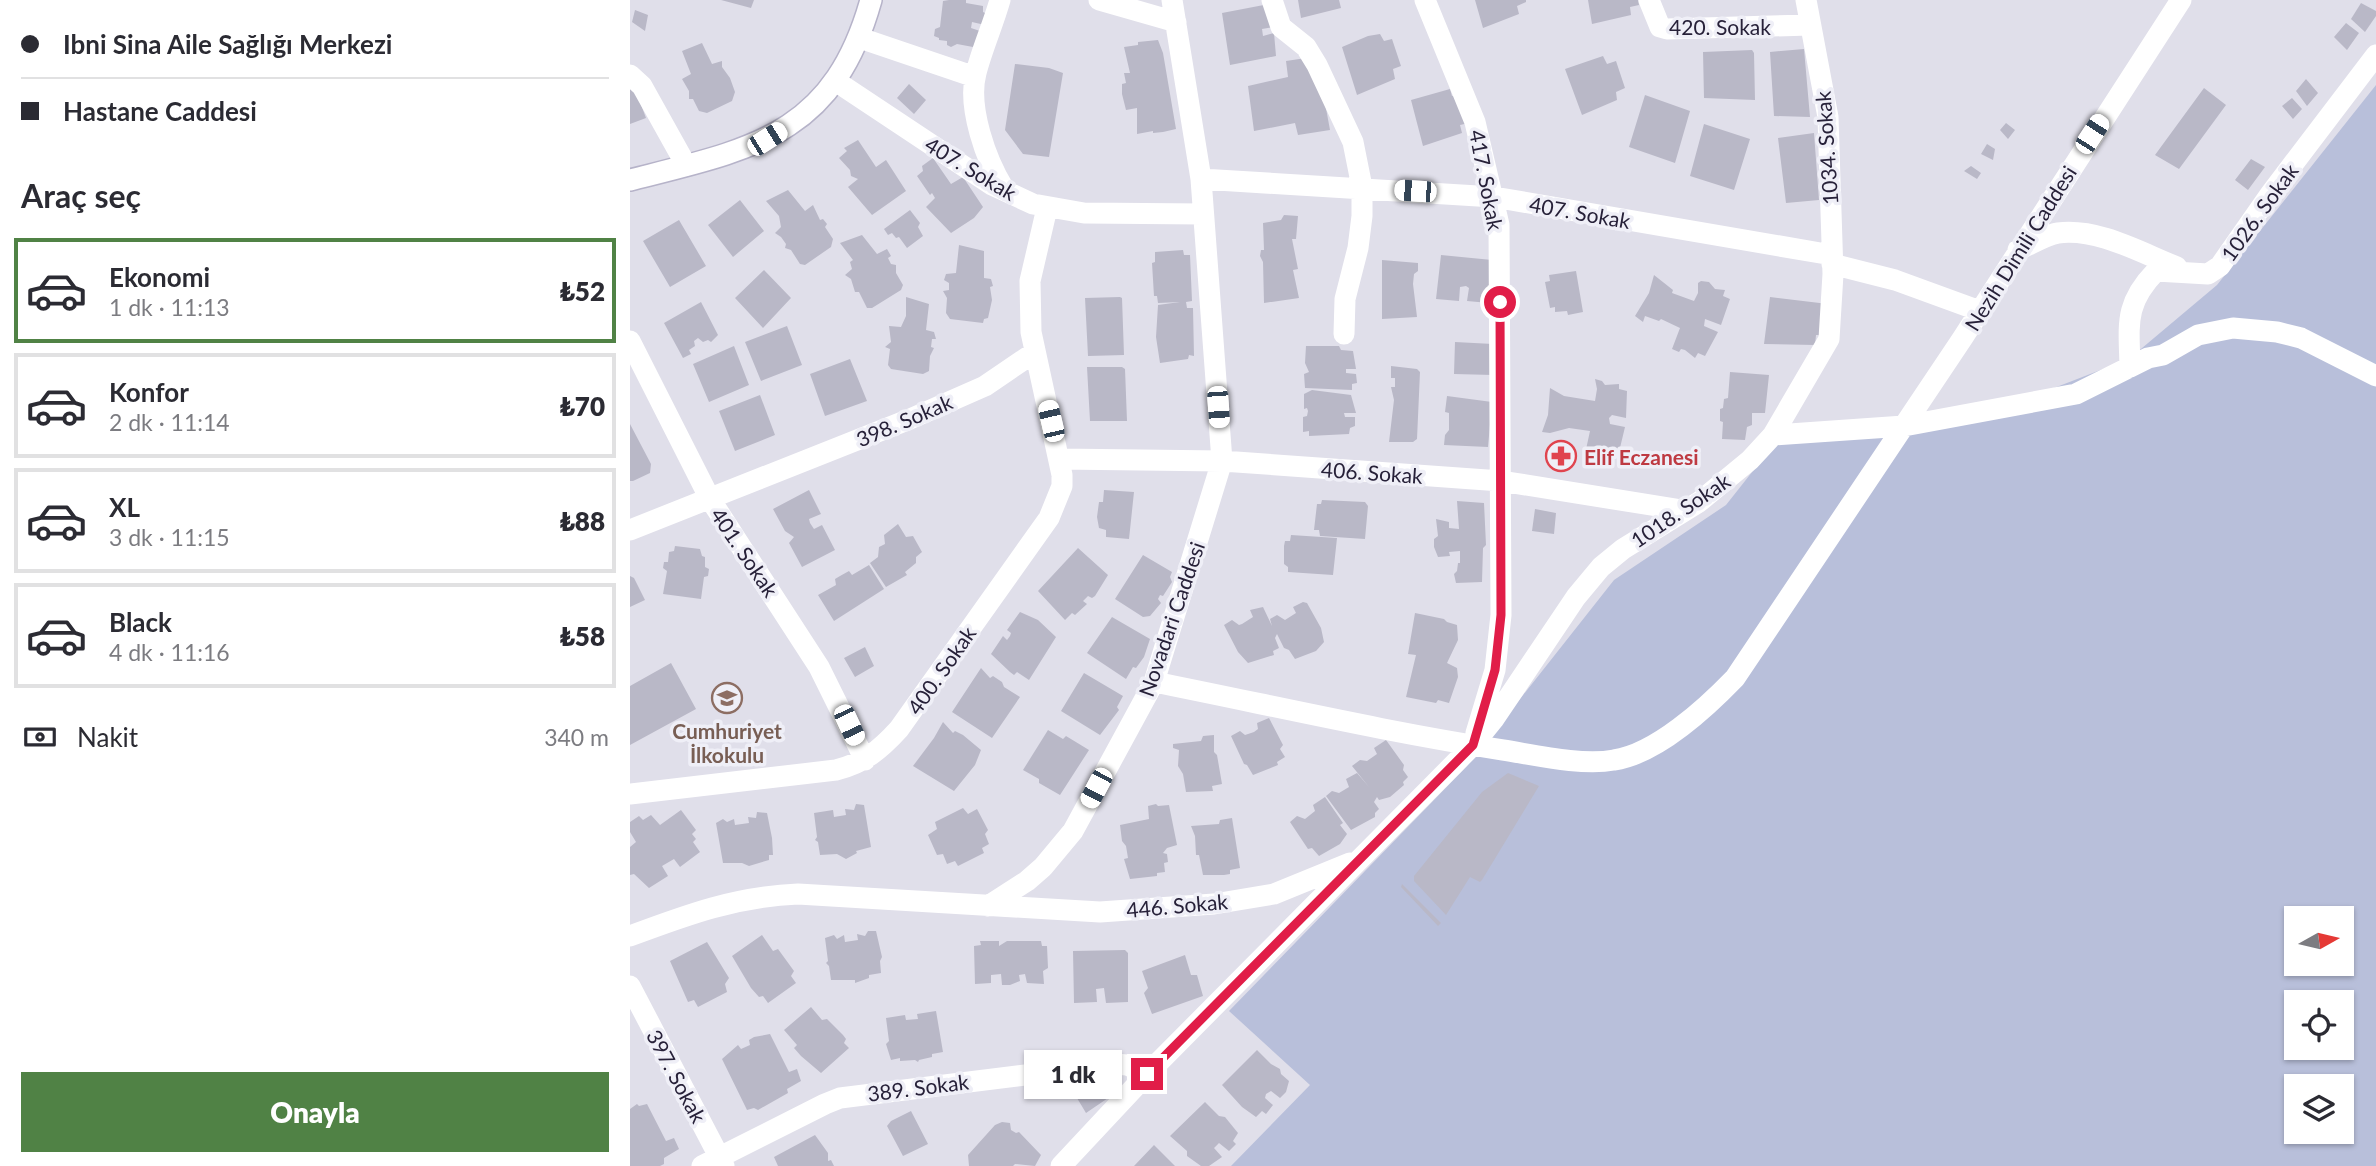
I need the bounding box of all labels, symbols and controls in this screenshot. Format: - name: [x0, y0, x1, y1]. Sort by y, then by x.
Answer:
- street label: 420. Sokak: [1669, 14, 1771, 39]
- text: Ibni Sina Aile Sağlığı Merkezi: [63, 28, 392, 60]
- street label: 1034. Sokak: [1810, 90, 1842, 206]
- text: Hastane Caddesi: [63, 95, 257, 127]
- car: [2072, 111, 2113, 157]
- car: [744, 119, 791, 159]
- street label: 417. Sokak: [1465, 128, 1509, 233]
- street label: 407. Sokak: [921, 131, 1021, 205]
- street label: 1026. Sokak: [2215, 158, 2303, 265]
- street label: Nezih Dimili Caddesi: [1959, 161, 2081, 335]
- text: Araç seç: [21, 176, 141, 215]
- car: [1394, 179, 1437, 203]
- street label: 407. Sokak: [1528, 191, 1633, 233]
- icon: car: [25, 259, 88, 322]
- text: Ekonomi: [109, 261, 210, 293]
- text: ₺52: [560, 275, 605, 307]
- route start: [1484, 286, 1516, 318]
- text: 1 dk · 11:13: [109, 293, 230, 321]
- icon: car: [25, 374, 88, 437]
- text: Konfor: [109, 376, 189, 408]
- car: [1207, 385, 1230, 429]
- street label: 398. Sokak: [852, 388, 956, 451]
- text: ₺70: [560, 390, 605, 422]
- car: [1037, 398, 1066, 444]
- text: 2 dk · 11:14: [109, 408, 230, 436]
- pharmacy icon: Elif Eczanesi: [1544, 439, 1578, 473]
- place label: Elif Eczanesi: [1584, 444, 1699, 469]
- street label: 406. Sokak: [1320, 456, 1424, 488]
- street label: 1018. Sokak: [1626, 468, 1735, 552]
- icon: car: [25, 489, 88, 552]
- text: XL: [109, 491, 140, 523]
- street label: 401. Sokak: [706, 503, 784, 601]
- text: ₺88: [560, 505, 605, 537]
- text: 3 dk · 11:15: [109, 523, 230, 551]
- street label: Novadari Caddesi: [1133, 538, 1209, 700]
- icon: car: [25, 604, 88, 667]
- text: Black: [109, 606, 172, 638]
- text: ₺58: [560, 620, 605, 652]
- street label: 400. Sokak: [902, 621, 981, 719]
- text: 4 dk · 11:16: [109, 638, 230, 666]
- school or university icon: Cumhuriyet İlkokulu: [710, 681, 744, 715]
- car: [831, 702, 868, 748]
- icon: cash: [21, 718, 59, 756]
- place label: Cumhuriyet İlkokulu: [672, 718, 782, 767]
- text: Nakit: [77, 721, 138, 753]
- text: 340 m: [544, 723, 609, 751]
- car: [1077, 765, 1116, 811]
- street label: 446. Sokak: [1125, 888, 1229, 922]
- north arrow: [2284, 906, 2354, 976]
- map controls: [2284, 906, 2354, 1144]
- button: locate: [2284, 990, 2354, 1060]
- street label: 397. Sokak: [642, 1025, 712, 1127]
- callout: 1 dk: [1024, 1050, 1122, 1098]
- route end: [1131, 1058, 1163, 1090]
- text: 1 dk: [1051, 1060, 1095, 1088]
- street label: 389. Sokak: [866, 1068, 970, 1106]
- button: Onayla: [21, 1072, 609, 1152]
- button: layers: [2284, 1074, 2354, 1144]

